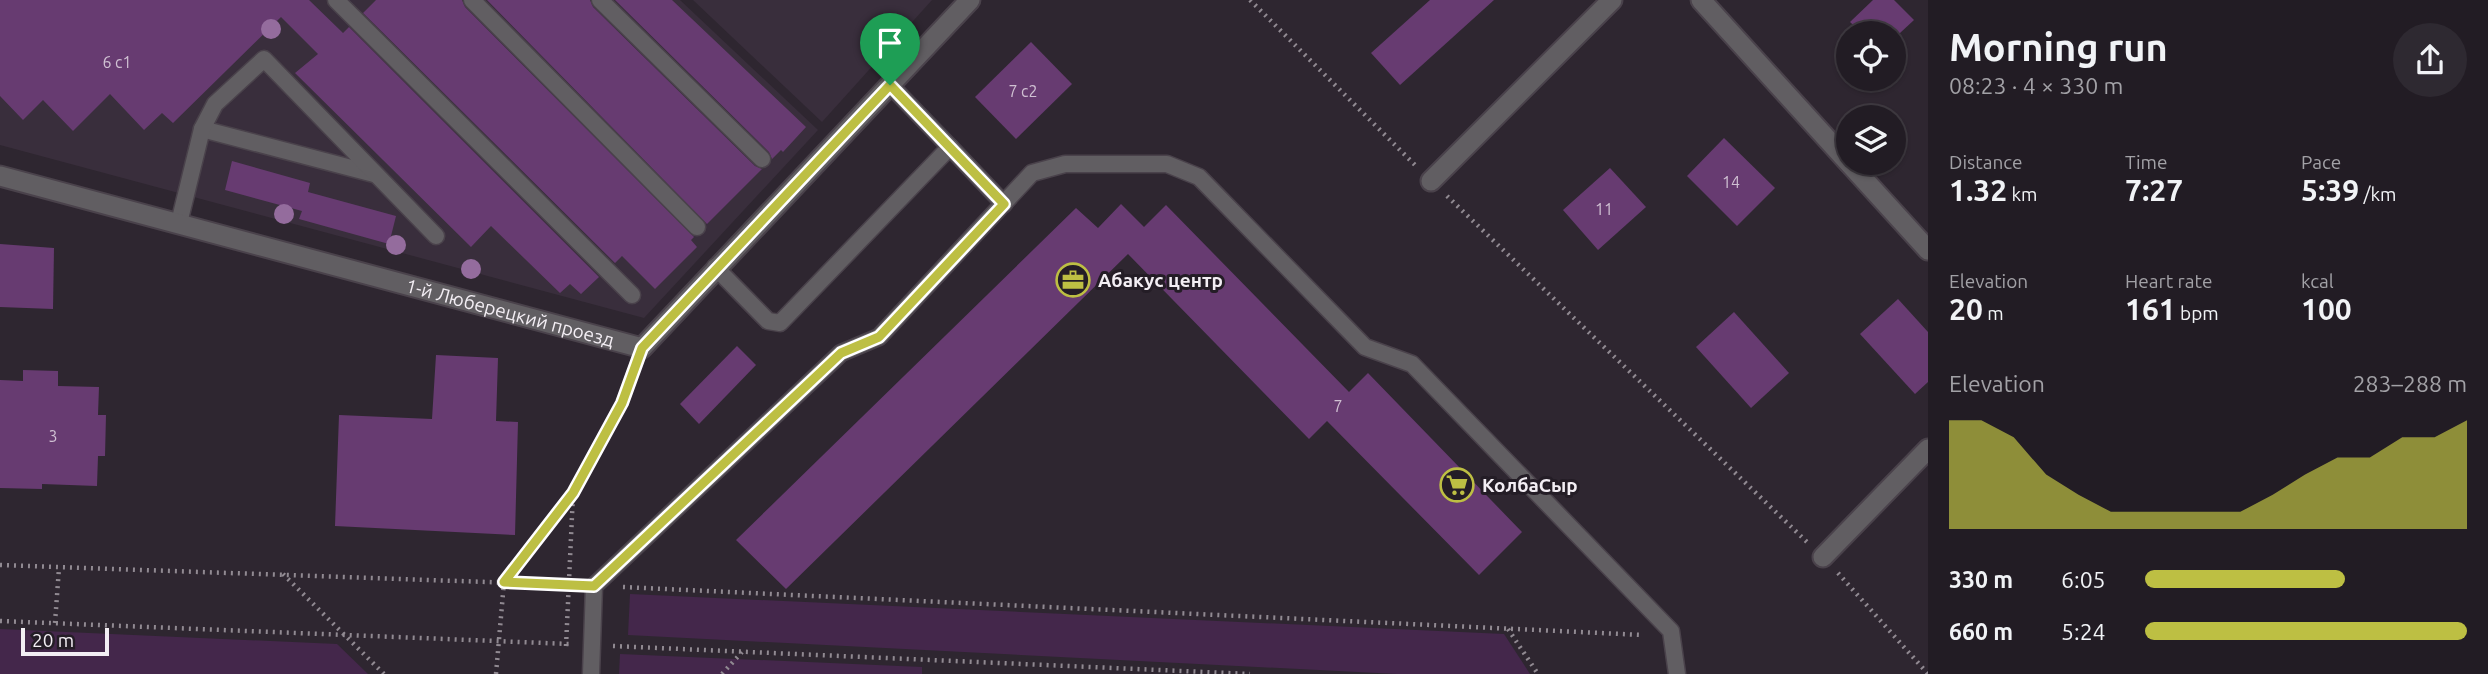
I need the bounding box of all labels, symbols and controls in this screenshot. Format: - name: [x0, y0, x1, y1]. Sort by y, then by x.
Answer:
- pin: [860, 13, 920, 85]
- map controls: [1836, 21, 1906, 175]
- button: locate: [1836, 21, 1906, 91]
- button: share: [2393, 23, 2467, 97]
- icon: arrive: [871, 24, 909, 62]
- text: Morning run: [1949, 26, 2168, 68]
- house number: 6 с1: [102, 53, 132, 71]
- text: 08:23 · 4 × 330 m: [1949, 73, 2123, 98]
- house number: 7 с2: [1008, 82, 1038, 100]
- button: layers: [1836, 105, 1906, 175]
- text: Distance: [1949, 151, 2023, 173]
- text: Time: [2125, 151, 2167, 173]
- text: Pace: [2301, 151, 2341, 173]
- house number: 14: [1722, 173, 1740, 191]
- text: 1.32: [1949, 173, 2007, 207]
- text: 7:27: [2125, 173, 2183, 207]
- text: 5:39: [2301, 173, 2359, 207]
- text: km: [2007, 183, 2037, 205]
- text: /km: [2359, 183, 2397, 205]
- house number: 11: [1595, 200, 1613, 218]
- office icon: Абакус центр: [1054, 261, 1092, 299]
- place label: Абакус центр: [1098, 269, 1223, 291]
- text: Elevation: [1949, 270, 2028, 292]
- text: Heart rate: [2125, 270, 2212, 292]
- text: kcal: [2301, 270, 2334, 292]
- street label: 1-й Люберецкий проезд: [403, 274, 617, 351]
- text: 20: [1949, 292, 1983, 326]
- text: 161: [2125, 292, 2176, 326]
- text: 100: [2301, 292, 2352, 326]
- text: m: [1983, 302, 2004, 324]
- text: bpm: [2176, 302, 2219, 324]
- text: Elevation: [1949, 371, 2045, 396]
- text: 283–288 m: [2353, 371, 2467, 396]
- house number: 7: [1333, 397, 1343, 415]
- house number: 3: [48, 427, 58, 445]
- supermarket icon: КолбаСыр: [1438, 466, 1476, 504]
- place label: КолбаСыр: [1482, 474, 1578, 496]
- text: 330 m: [1949, 567, 2013, 592]
- text: 6:05: [2061, 567, 2106, 592]
- text: 660 m: [1949, 619, 2013, 644]
- text: 5:24: [2061, 619, 2106, 644]
- scale bar: [21, 625, 108, 657]
- text: 20 m: [32, 629, 74, 651]

